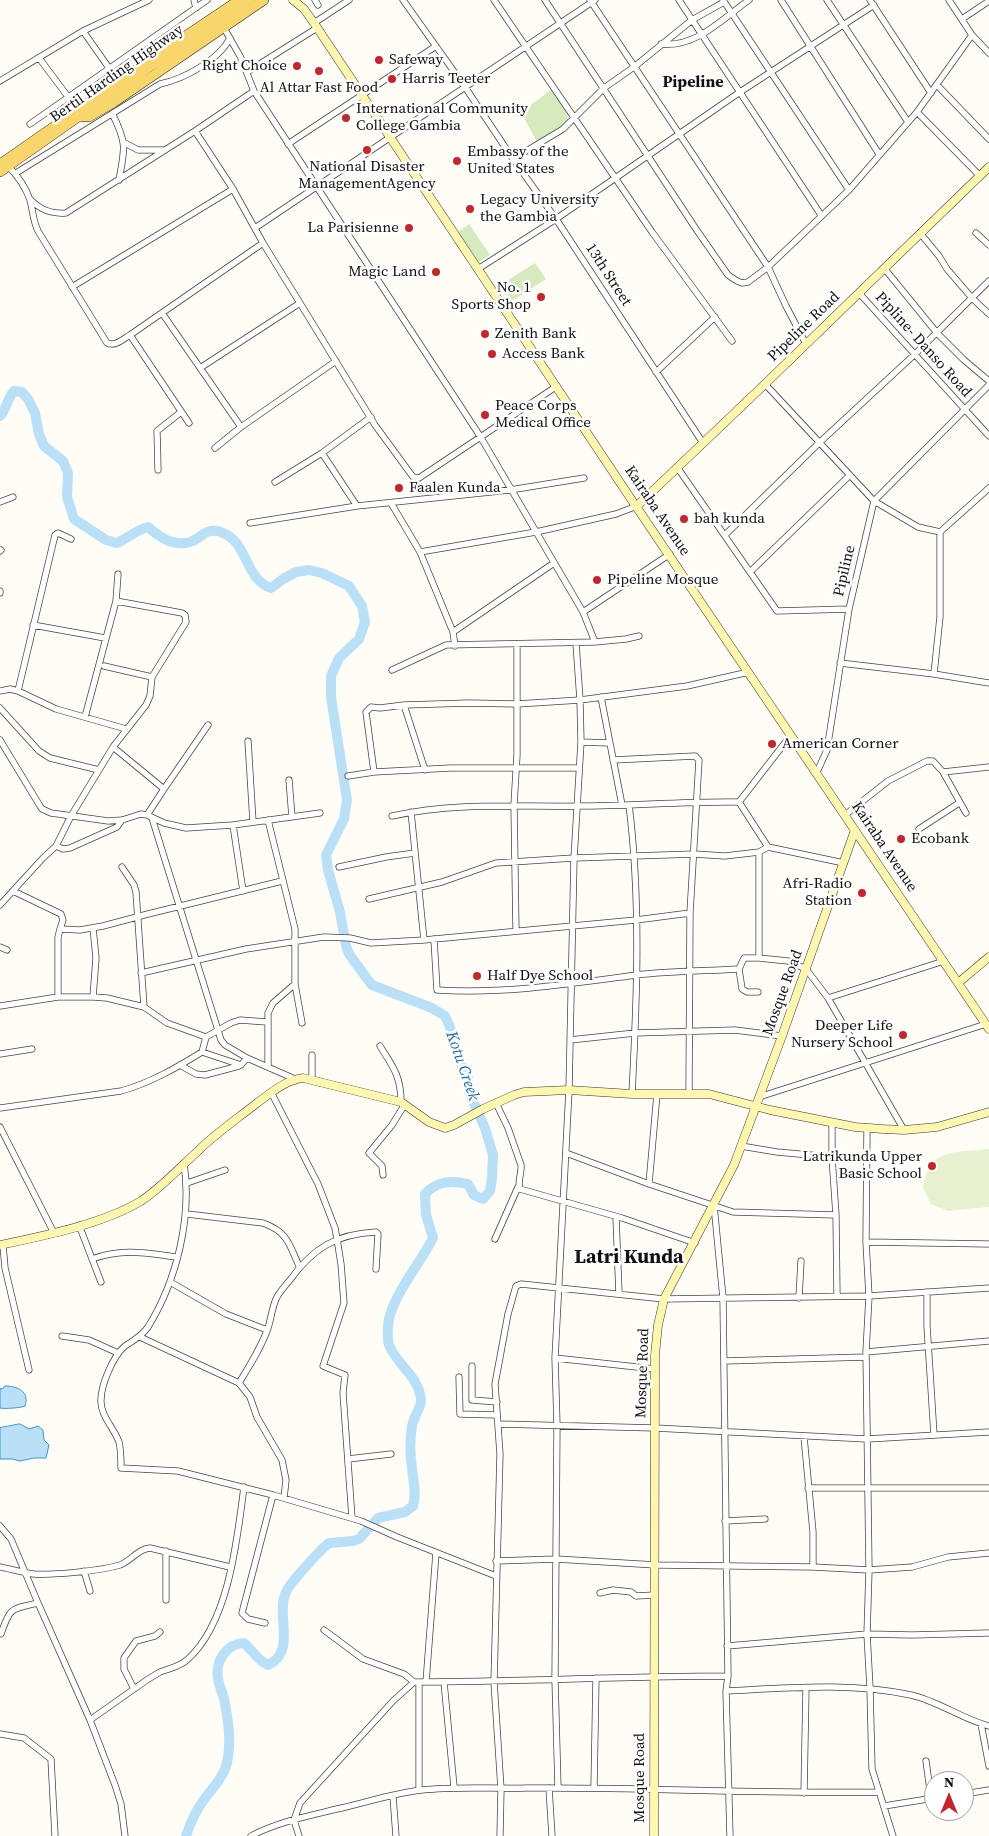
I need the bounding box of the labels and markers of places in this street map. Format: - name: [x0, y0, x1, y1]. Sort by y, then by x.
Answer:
- place label: Safeway: [389, 51, 443, 69]
- marker: Safeway: [373, 54, 385, 66]
- place label: Right Choice: [202, 57, 287, 75]
- marker: Right Choice: [291, 60, 303, 72]
- marker: Al Attar Fast Food: [313, 65, 325, 77]
- place label: Harris Teeter: [402, 70, 490, 88]
- marker: Harris Teeter: [386, 73, 398, 85]
- place label: Al Attar Fast Food: [260, 79, 378, 97]
- place label: International Community College Gambia: [356, 100, 528, 135]
- marker: International Community College Gambia: [340, 112, 352, 124]
- place label: Embassy of the United States: [467, 143, 569, 178]
- marker: National Disaster ManagementAgency: [361, 144, 373, 156]
- marker: Embassy of the United States: [451, 155, 463, 167]
- place label: National Disaster ManagementAgency: [298, 158, 436, 193]
- place label: Legacy University the Gambia: [480, 191, 599, 226]
- marker: Legacy University the Gambia: [464, 203, 476, 215]
- place label: La Parisienne: [307, 219, 399, 237]
- marker: La Parisienne: [403, 222, 415, 234]
- place label: Magic Land: [348, 263, 426, 281]
- marker: Magic Land: [430, 266, 442, 278]
- place label: No. 1 Sports Shop: [452, 279, 531, 314]
- marker: No. 1 Sports Shop: [535, 291, 547, 303]
- place label: Zenith Bank: [495, 325, 576, 343]
- marker: Zenith Bank: [479, 328, 491, 340]
- place label: Access Bank: [502, 345, 585, 363]
- marker: Access Bank: [486, 348, 498, 360]
- place label: Peace Corps Medical Office: [495, 397, 591, 432]
- marker: Peace Corps Medical Office: [479, 409, 491, 421]
- place label: Faalen Kunda: [409, 479, 501, 497]
- marker: Faalen Kunda: [393, 482, 405, 494]
- place label: bah kunda: [694, 510, 765, 528]
- marker: bah kunda: [678, 513, 690, 525]
- place label: Pipeline Mosque: [607, 571, 718, 589]
- marker: Pipeline Mosque: [591, 574, 603, 586]
- place label: American Corner: [782, 735, 899, 753]
- marker: American Corner: [766, 738, 778, 750]
- place label: Ecobank: [911, 830, 969, 848]
- marker: Ecobank: [895, 833, 907, 845]
- place label: Afri-Radio Station: [783, 875, 852, 910]
- marker: Afri-Radio Station: [856, 887, 868, 899]
- place label: Half Dye School: [487, 967, 593, 985]
- marker: Half Dye School: [471, 970, 483, 982]
- place label: Deeper Life Nursery School: [791, 1017, 893, 1052]
- marker: Deeper Life Nursery School: [897, 1029, 909, 1041]
- place label: Latrikunda Upper Basic School: [803, 1148, 922, 1183]
- marker: Latrikunda Upper Basic School: [926, 1160, 938, 1172]

